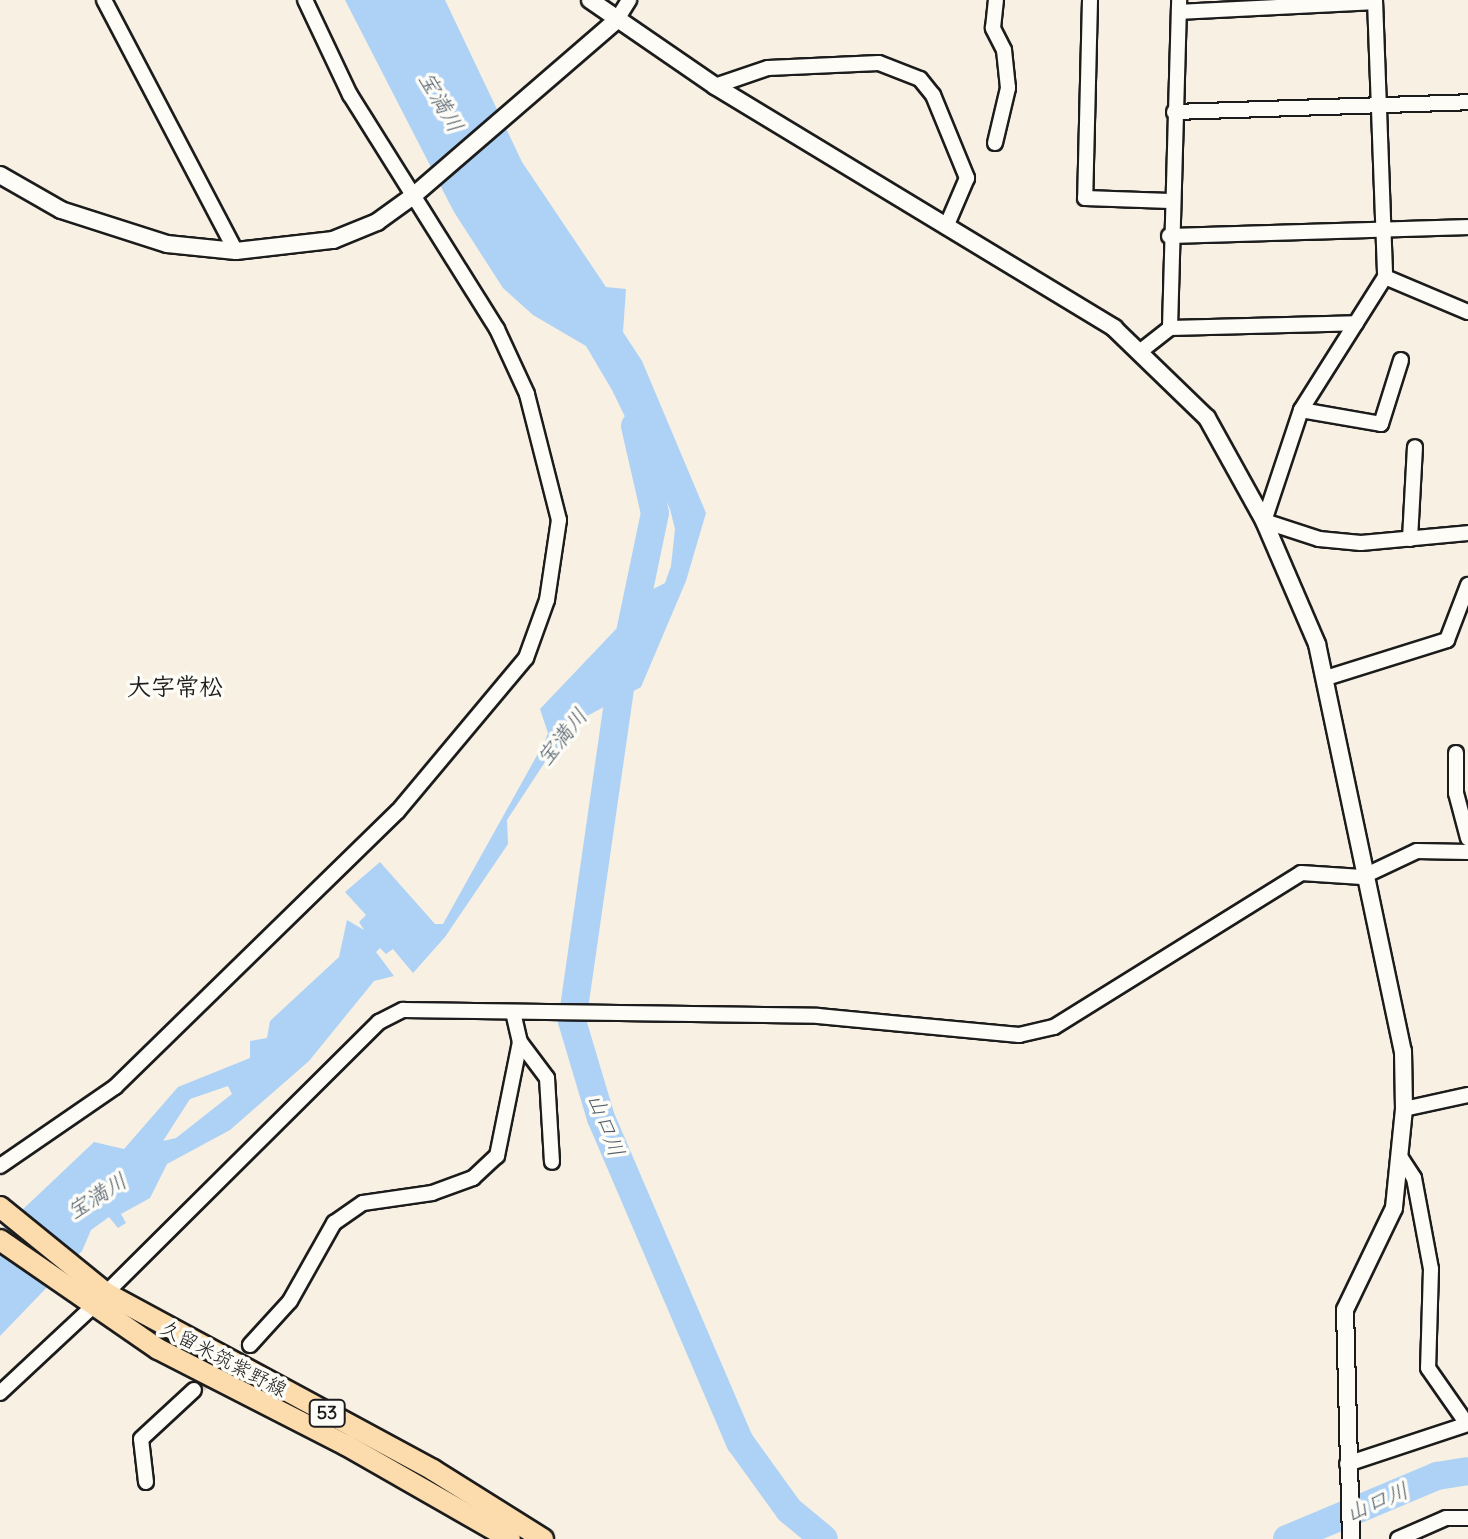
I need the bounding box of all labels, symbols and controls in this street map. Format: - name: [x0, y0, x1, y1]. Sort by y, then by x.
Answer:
- water label: 宝満川: [413, 67, 469, 137]
- district label: 大字常松: [127, 673, 223, 701]
- water label: 宝満川: [531, 703, 593, 771]
- water label: 山口川: [582, 1089, 630, 1161]
- water label: 宝満川: [62, 1167, 132, 1225]
- street label: 久留米筑紫野線: [157, 1315, 291, 1401]
- road number: 53: [307, 1399, 347, 1427]
- water label: 山口川: [1341, 1477, 1413, 1527]

